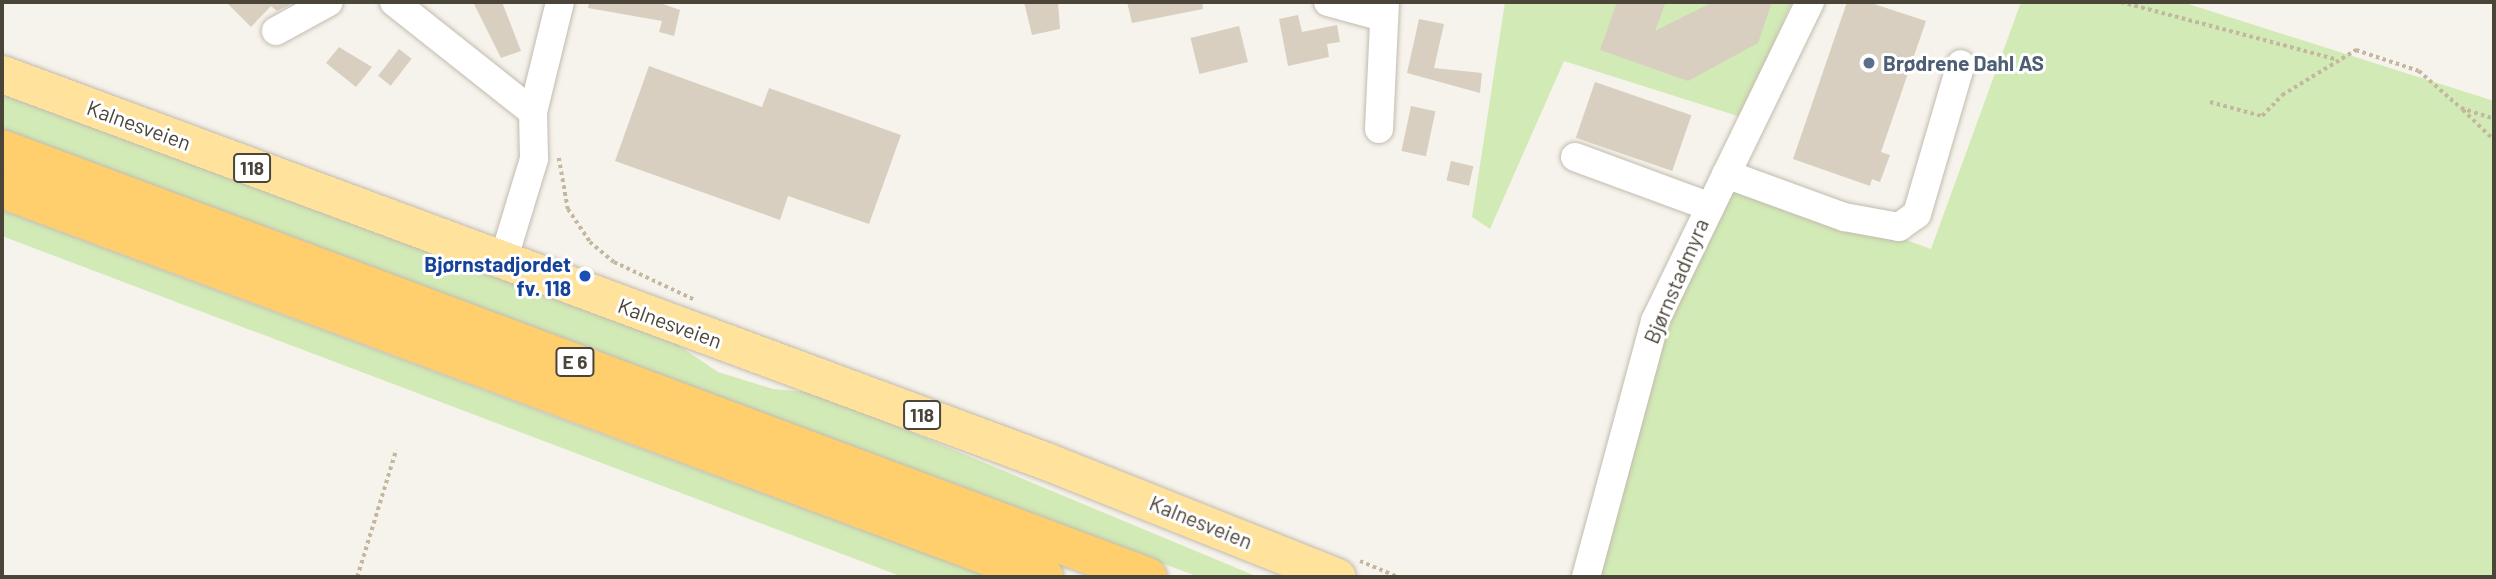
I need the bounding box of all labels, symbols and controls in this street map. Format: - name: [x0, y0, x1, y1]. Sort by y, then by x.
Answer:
- place label: Brødrene Dahl AS: [1883, 50, 2044, 76]
- marker: Brødrene Dahl AS: [1861, 55, 1877, 71]
- street label: Kalnesveien: [84, 95, 194, 155]
- road number: 118: [233, 152, 271, 184]
- street label: Bjørnstadmyra: [1638, 215, 1714, 347]
- place label: Bjørnstadjordet fv. 118: [424, 251, 571, 301]
- marker: Bjørnstadjordet fv. 118: [577, 268, 593, 284]
- street label: Kalnesveien: [615, 293, 725, 353]
- road number: E 6: [554, 346, 596, 378]
- road number: 118: [903, 400, 941, 430]
- street label: Kalnesveien: [1146, 490, 1256, 554]

